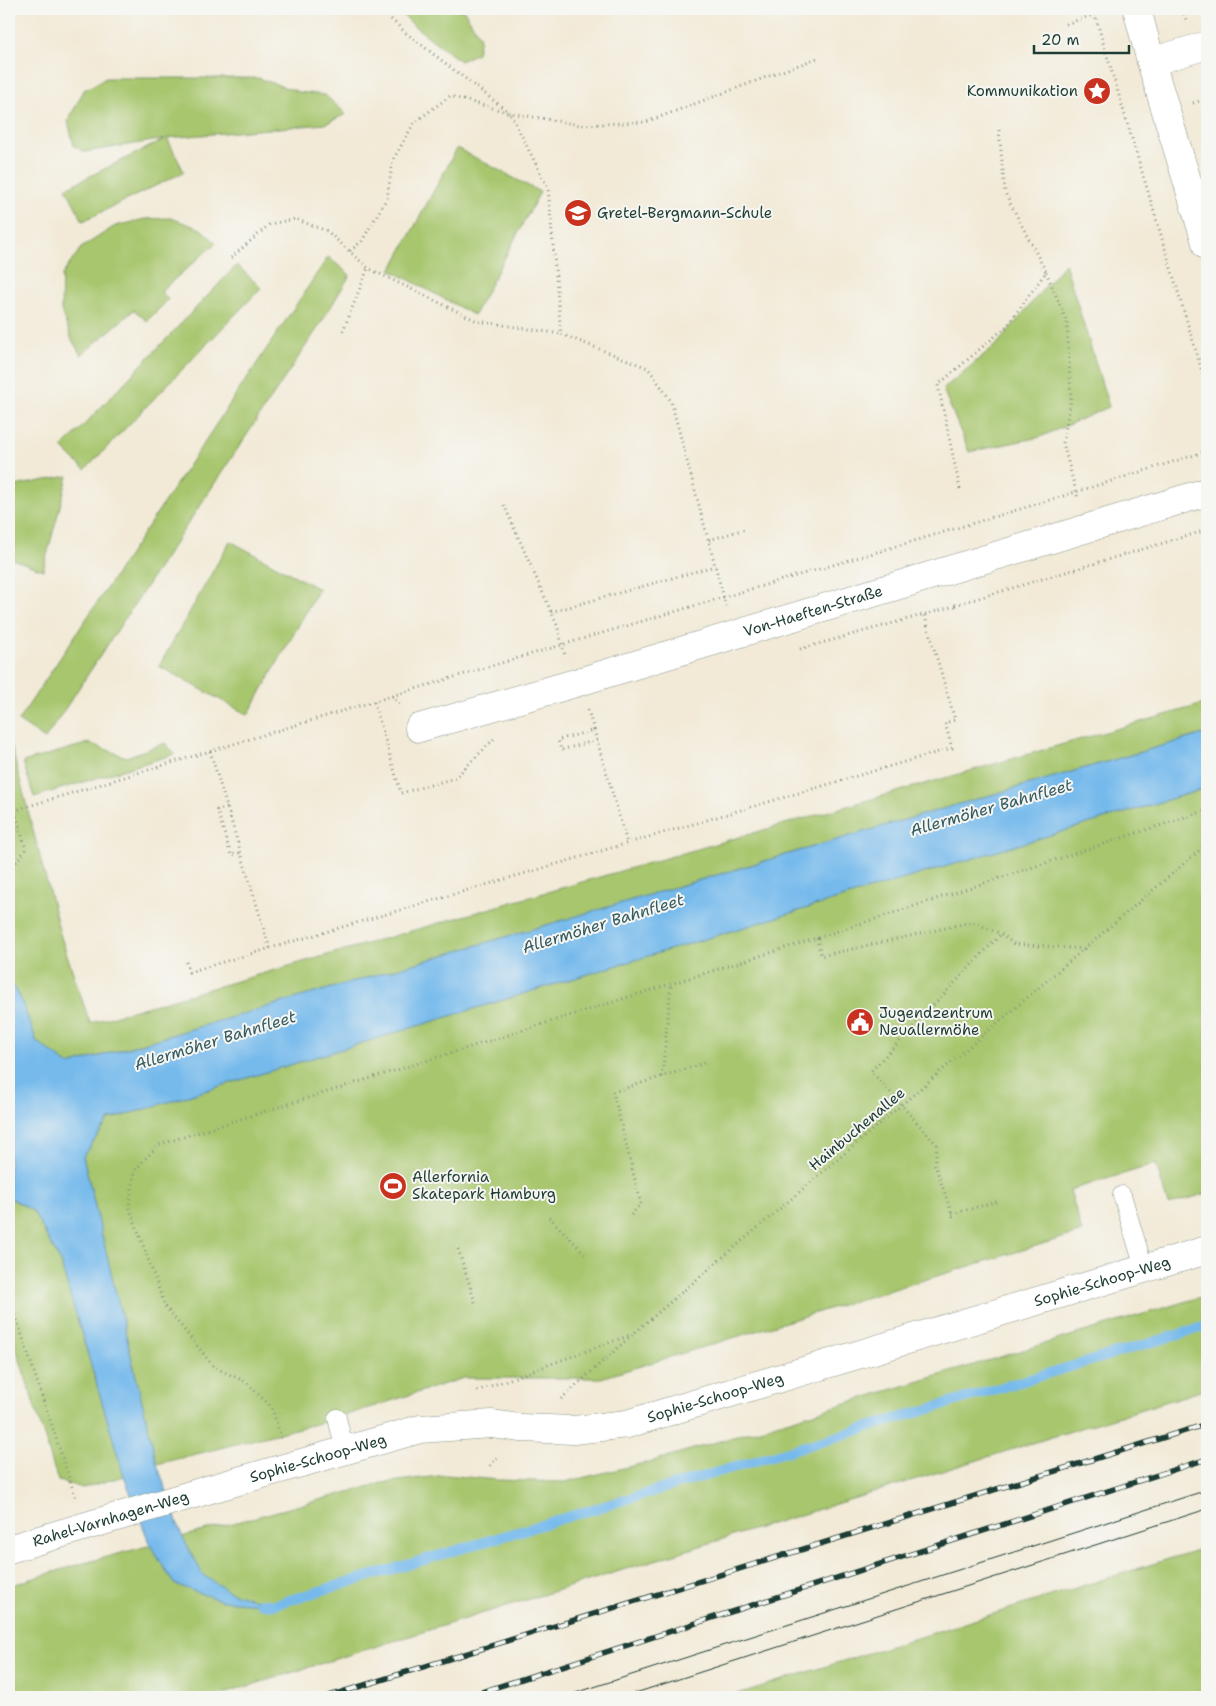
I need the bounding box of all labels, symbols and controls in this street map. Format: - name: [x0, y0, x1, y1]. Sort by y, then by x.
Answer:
- scale bar: [1034, 22, 1128, 54]
- text: 20 m: [1041, 30, 1080, 50]
- place icon: Kommunikation: [1082, 76, 1112, 106]
- place label: Kommunikation: [967, 81, 1078, 101]
- school or university icon: Gretel-Bergmann-Schule: [563, 198, 593, 228]
- place label: Gretel-Bergmann-Schule: [597, 203, 772, 223]
- street label: Von-Haeften-Straße: [741, 581, 885, 642]
- water label: Allermöher Bahnfleet: [908, 774, 1075, 841]
- water label: Allermöher Bahnfleet: [520, 889, 686, 958]
- place label: Jugendzentrum Neuallermöhe: [879, 1003, 993, 1040]
- water label: Allermöher Bahnfleet: [132, 1006, 298, 1075]
- public building icon: Jugendzentrum Neuallermöhe: [845, 1007, 875, 1037]
- street label: Hainbuchenallee: [805, 1083, 909, 1175]
- place label: Allerfornia Skatepark Hamburg: [412, 1167, 556, 1204]
- sports icon: Allerfornia Skatepark Hamburg: [378, 1171, 408, 1201]
- street label: Sophie-Schoop-Weg: [1032, 1252, 1173, 1311]
- street label: Sophie-Schoop-Weg: [645, 1368, 786, 1427]
- street label: Sophie-Schoop-Weg: [247, 1429, 389, 1487]
- street label: Rahel-Varnhagen-Weg: [30, 1486, 191, 1551]

